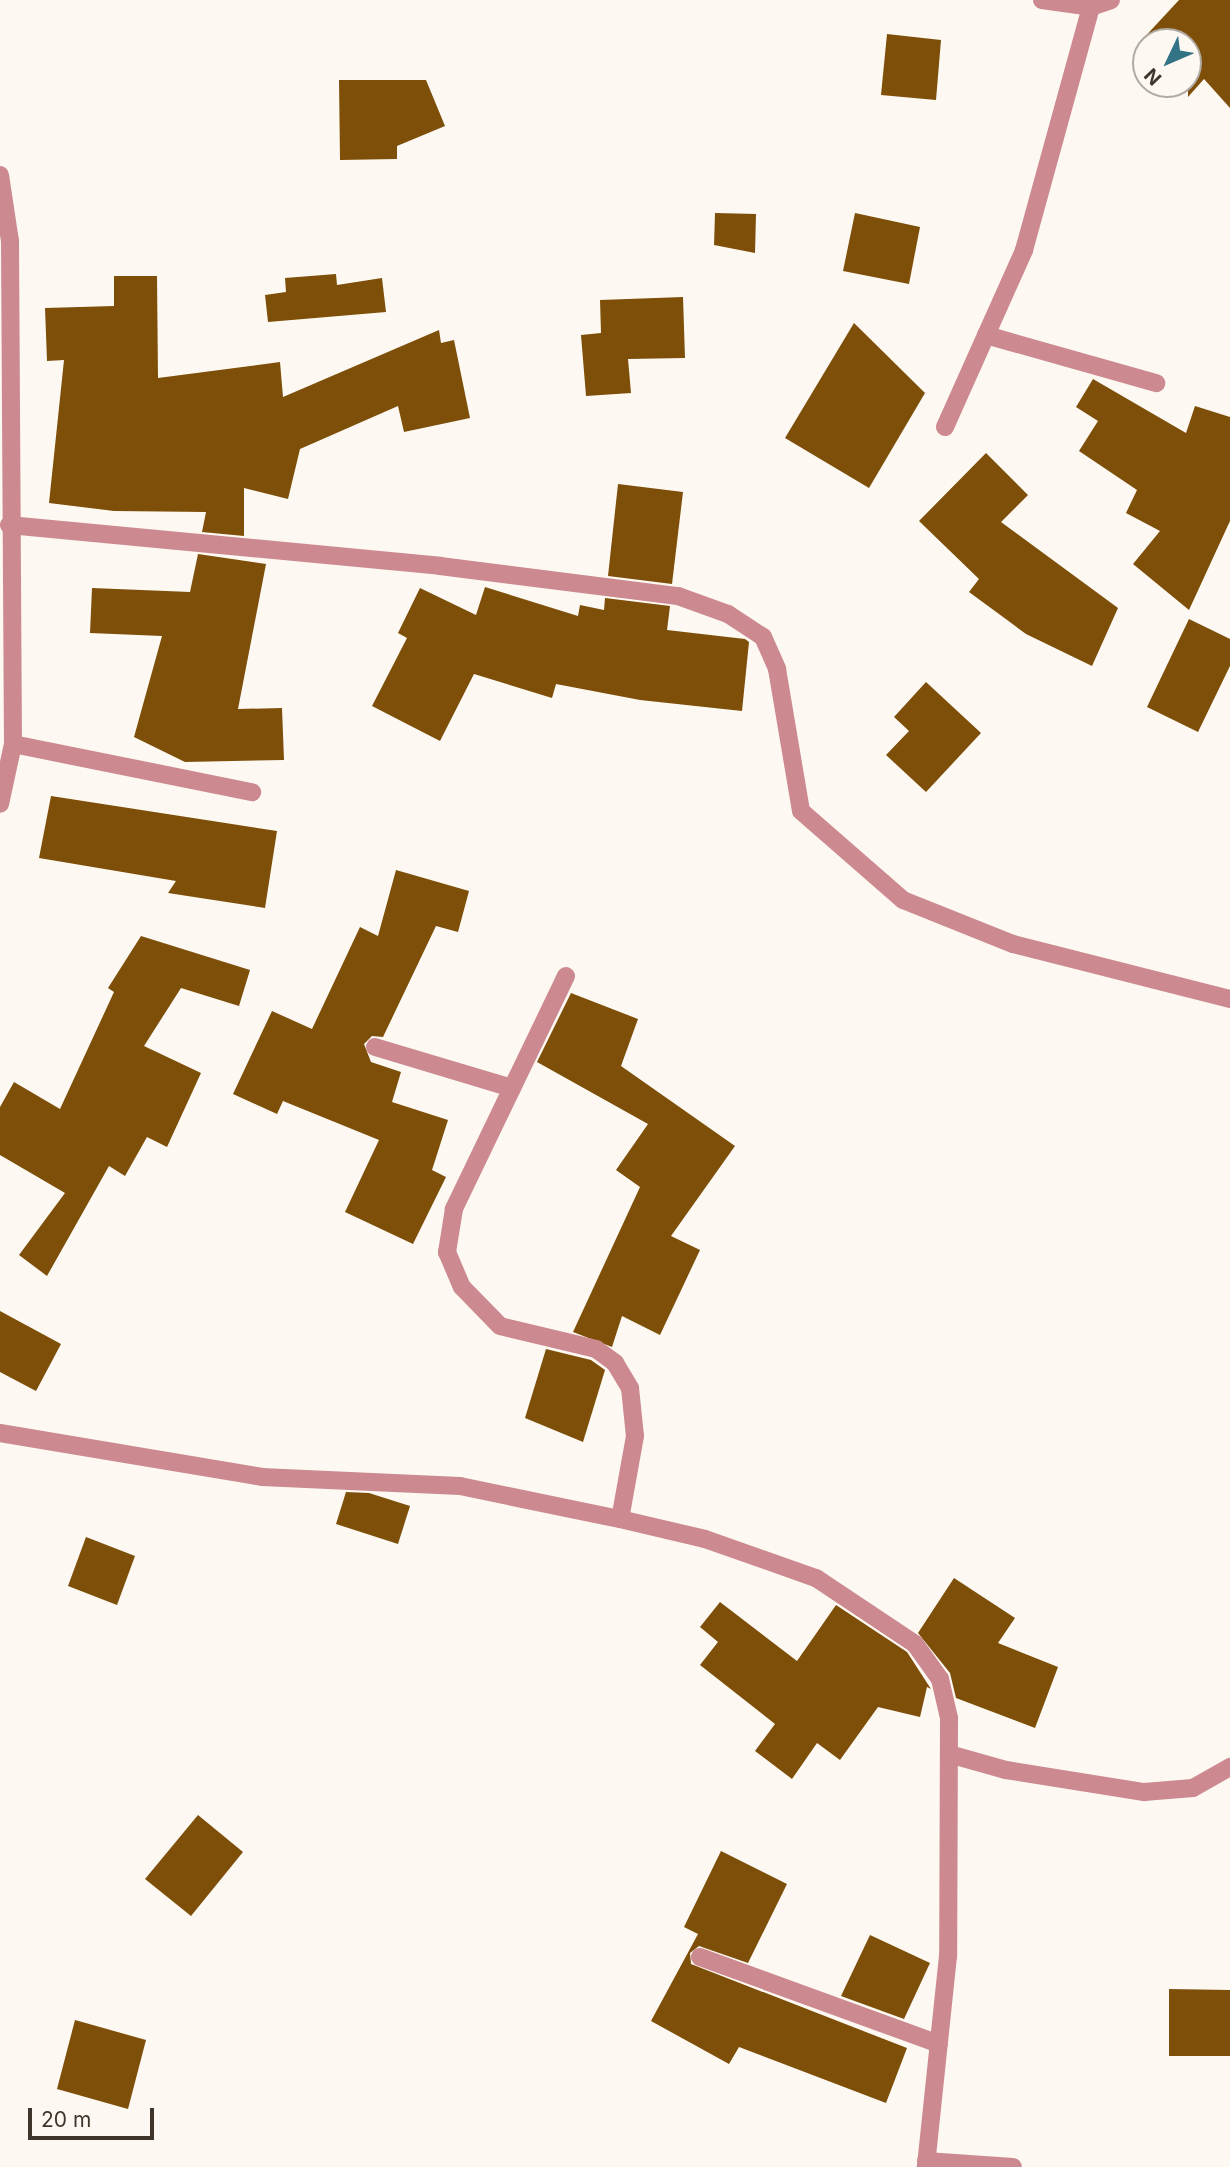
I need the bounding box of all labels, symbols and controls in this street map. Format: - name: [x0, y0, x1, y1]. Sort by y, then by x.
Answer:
- north arrow: [1132, 28, 1202, 98]
- text: N: [1140, 63, 1166, 90]
- scale bar: [32, 2094, 158, 2138]
- text: 20 m: [41, 2107, 91, 2132]

